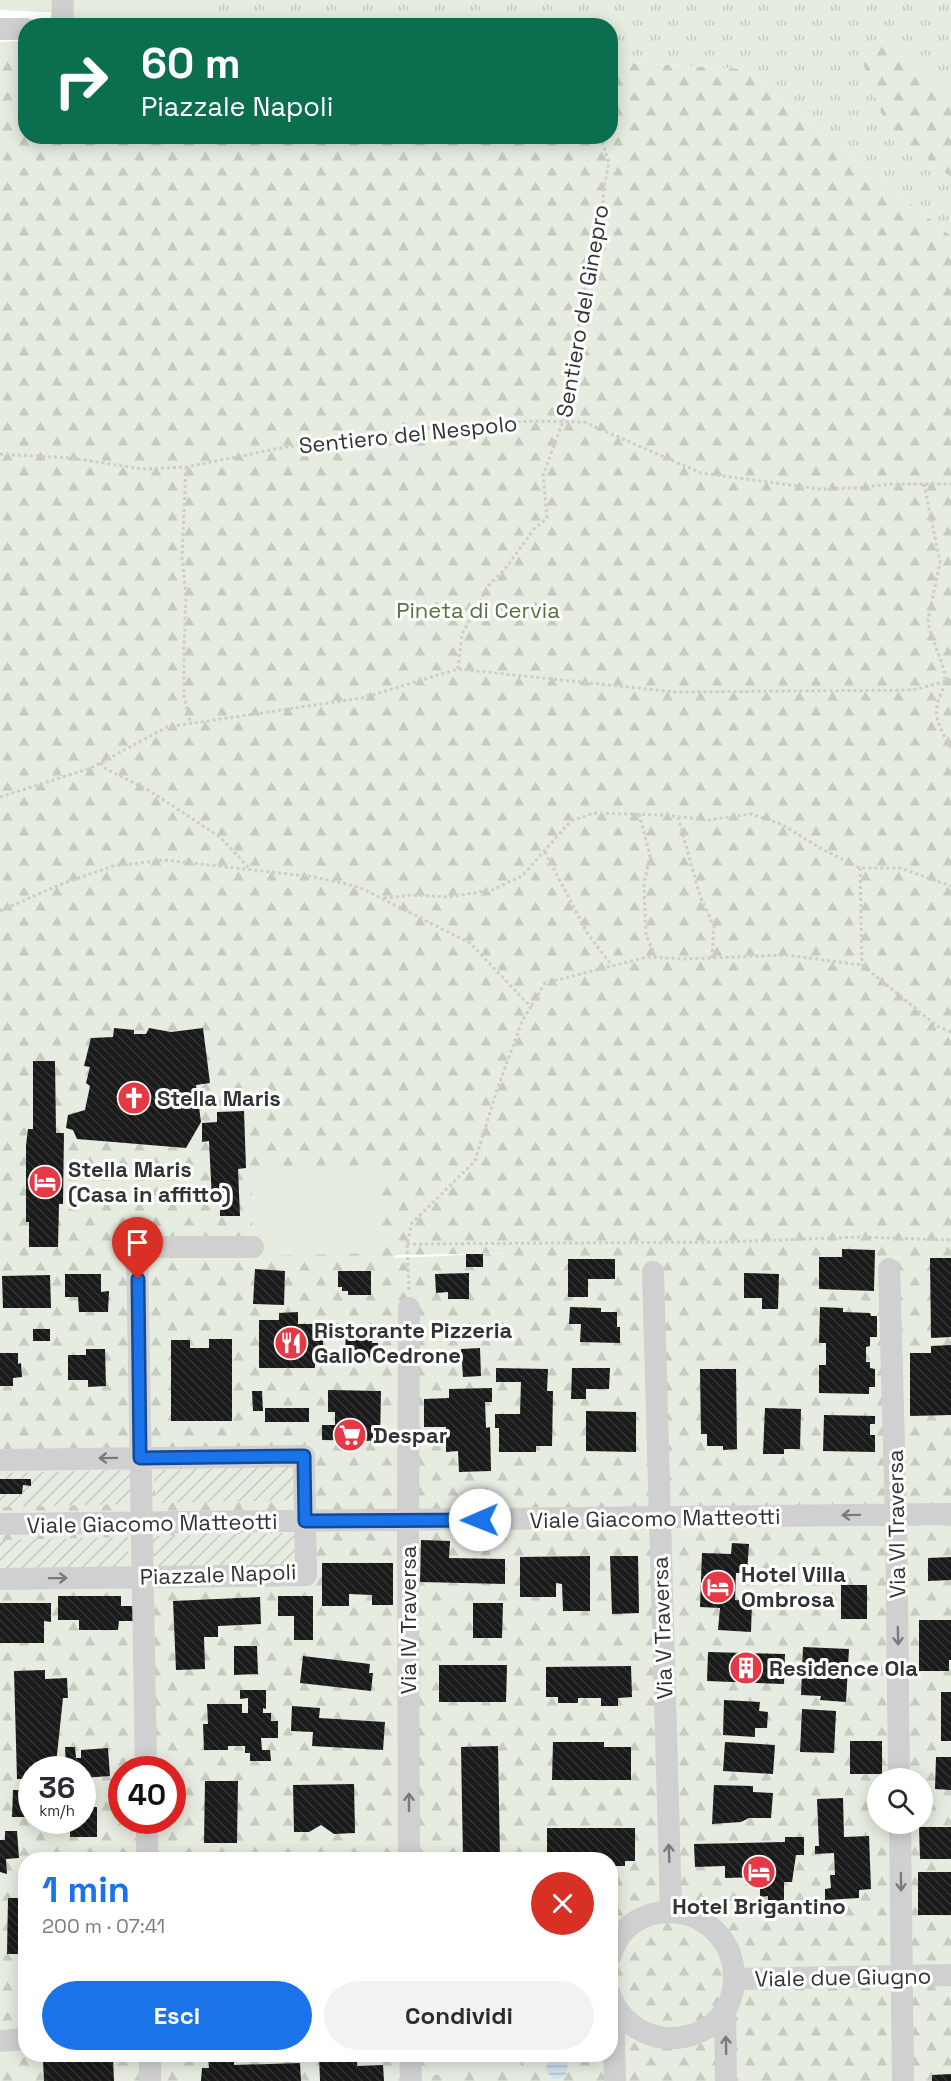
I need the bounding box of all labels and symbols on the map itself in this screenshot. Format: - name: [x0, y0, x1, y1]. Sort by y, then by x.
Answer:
- street label: Sentiero del Ginepro: [549, 202, 615, 420]
- street label: Sentiero del Nespolo: [297, 409, 519, 459]
- park label: Pineta di Cervia: [396, 596, 560, 624]
- church icon: Stella Maris: [116, 1080, 152, 1116]
- place label: Stella Maris: [157, 1084, 281, 1112]
- place label: Stella Maris (Casa in affitto): [68, 1155, 231, 1208]
- hotel icon: Stella Maris (Casa in affitto): [27, 1164, 63, 1200]
- pin: [112, 1217, 163, 1279]
- place label: Ristorante Pizzeria Gallo Cedrone: [314, 1316, 513, 1369]
- restaurant icon: Ristorante Pizzeria Gallo Cedrone: [273, 1325, 309, 1361]
- supermarket icon: Despar: [332, 1417, 368, 1453]
- place label: Despar: [373, 1421, 448, 1449]
- street label: Via VI Traversa: [881, 1449, 911, 1599]
- one-way arrow: [99, 1453, 119, 1464]
- position arrow: [448, 1488, 512, 1552]
- street label: Viale Giacomo Matteotti: [529, 1502, 781, 1534]
- street label: Viale Giacomo Matteotti: [26, 1507, 278, 1539]
- one-way arrow: [841, 1509, 861, 1521]
- street label: Via IV Traversa: [394, 1545, 422, 1695]
- street label: Via V Traversa: [645, 1556, 678, 1700]
- street label: Piazzale Napoli: [139, 1557, 297, 1591]
- place label: Hotel Villa Ombrosa: [741, 1560, 846, 1613]
- hotel icon: Hotel Villa Ombrosa: [700, 1569, 736, 1605]
- one-way arrow: [48, 1573, 68, 1584]
- one-way arrow: [892, 1626, 904, 1646]
- building icon: Residence Ola: [728, 1650, 764, 1686]
- place label: Residence Ola: [769, 1654, 918, 1682]
- speed limit sign: 40: [108, 1756, 186, 1834]
- one-way arrow: [403, 1792, 415, 1812]
- one-way arrow: [663, 1843, 675, 1863]
- hotel icon: Hotel Brigantino: [741, 1854, 777, 1890]
- one-way arrow: [895, 1872, 906, 1892]
- place label: Hotel Brigantino: [672, 1892, 846, 1920]
- street label: Viale due Giugno: [754, 1961, 932, 1993]
- one-way arrow: [720, 2035, 731, 2055]

